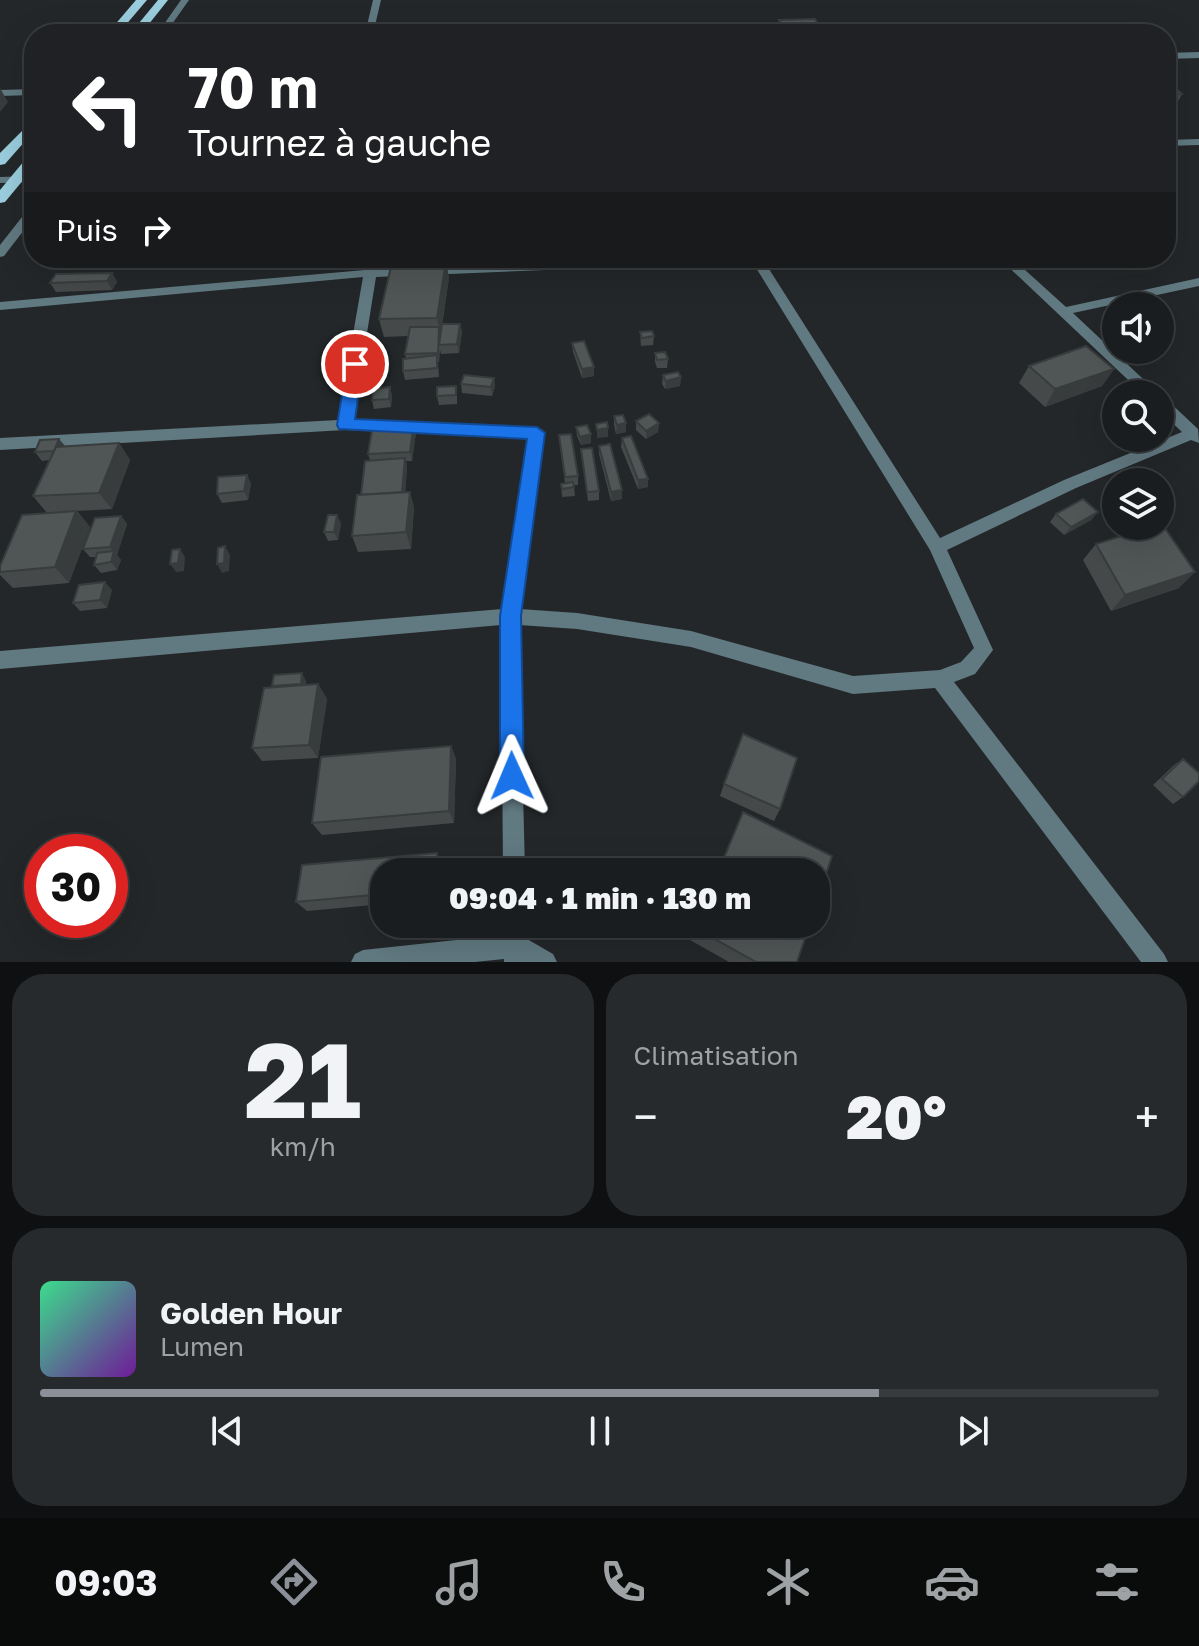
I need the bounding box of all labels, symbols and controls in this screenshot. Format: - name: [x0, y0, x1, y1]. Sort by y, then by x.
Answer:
- text: 70 m: [188, 53, 318, 120]
- icon: left: [56, 56, 160, 160]
- text: Tournez à gauche: [188, 121, 491, 164]
- icon: right: [134, 208, 178, 252]
- text: Puis: [56, 212, 118, 248]
- map controls: [1102, 292, 1174, 540]
- button: sound: [1102, 292, 1174, 364]
- pin: [321, 330, 389, 398]
- icon: arrive: [333, 342, 377, 386]
- button: search: [1102, 380, 1174, 452]
- button: layers: [1102, 468, 1174, 540]
- position arrow: [470, 734, 554, 818]
- speed limit sign: 30: [24, 834, 128, 938]
- text: 09:04 · 1 min · 130 m: [449, 880, 751, 916]
- text: 21: [244, 1016, 361, 1141]
- text: Climatisation: [634, 1040, 798, 1071]
- text: 20°: [846, 1080, 946, 1152]
- text: −: [634, 1090, 658, 1143]
- text: +: [1135, 1090, 1159, 1143]
- text: km/h: [270, 1131, 336, 1162]
- text: Golden Hour: [160, 1295, 342, 1331]
- text: Lumen: [160, 1331, 244, 1362]
- icon: previous: [205, 1409, 249, 1453]
- icon: pause: [578, 1409, 622, 1453]
- icon: next: [951, 1409, 995, 1453]
- icon: directions: [266, 1554, 322, 1610]
- icon: music: [431, 1554, 487, 1610]
- icon: phone: [595, 1554, 651, 1610]
- icon: climate: [760, 1554, 816, 1610]
- icon: car: [924, 1554, 980, 1610]
- icon: filters: [1089, 1554, 1145, 1610]
- text: 09:03: [54, 1561, 157, 1604]

